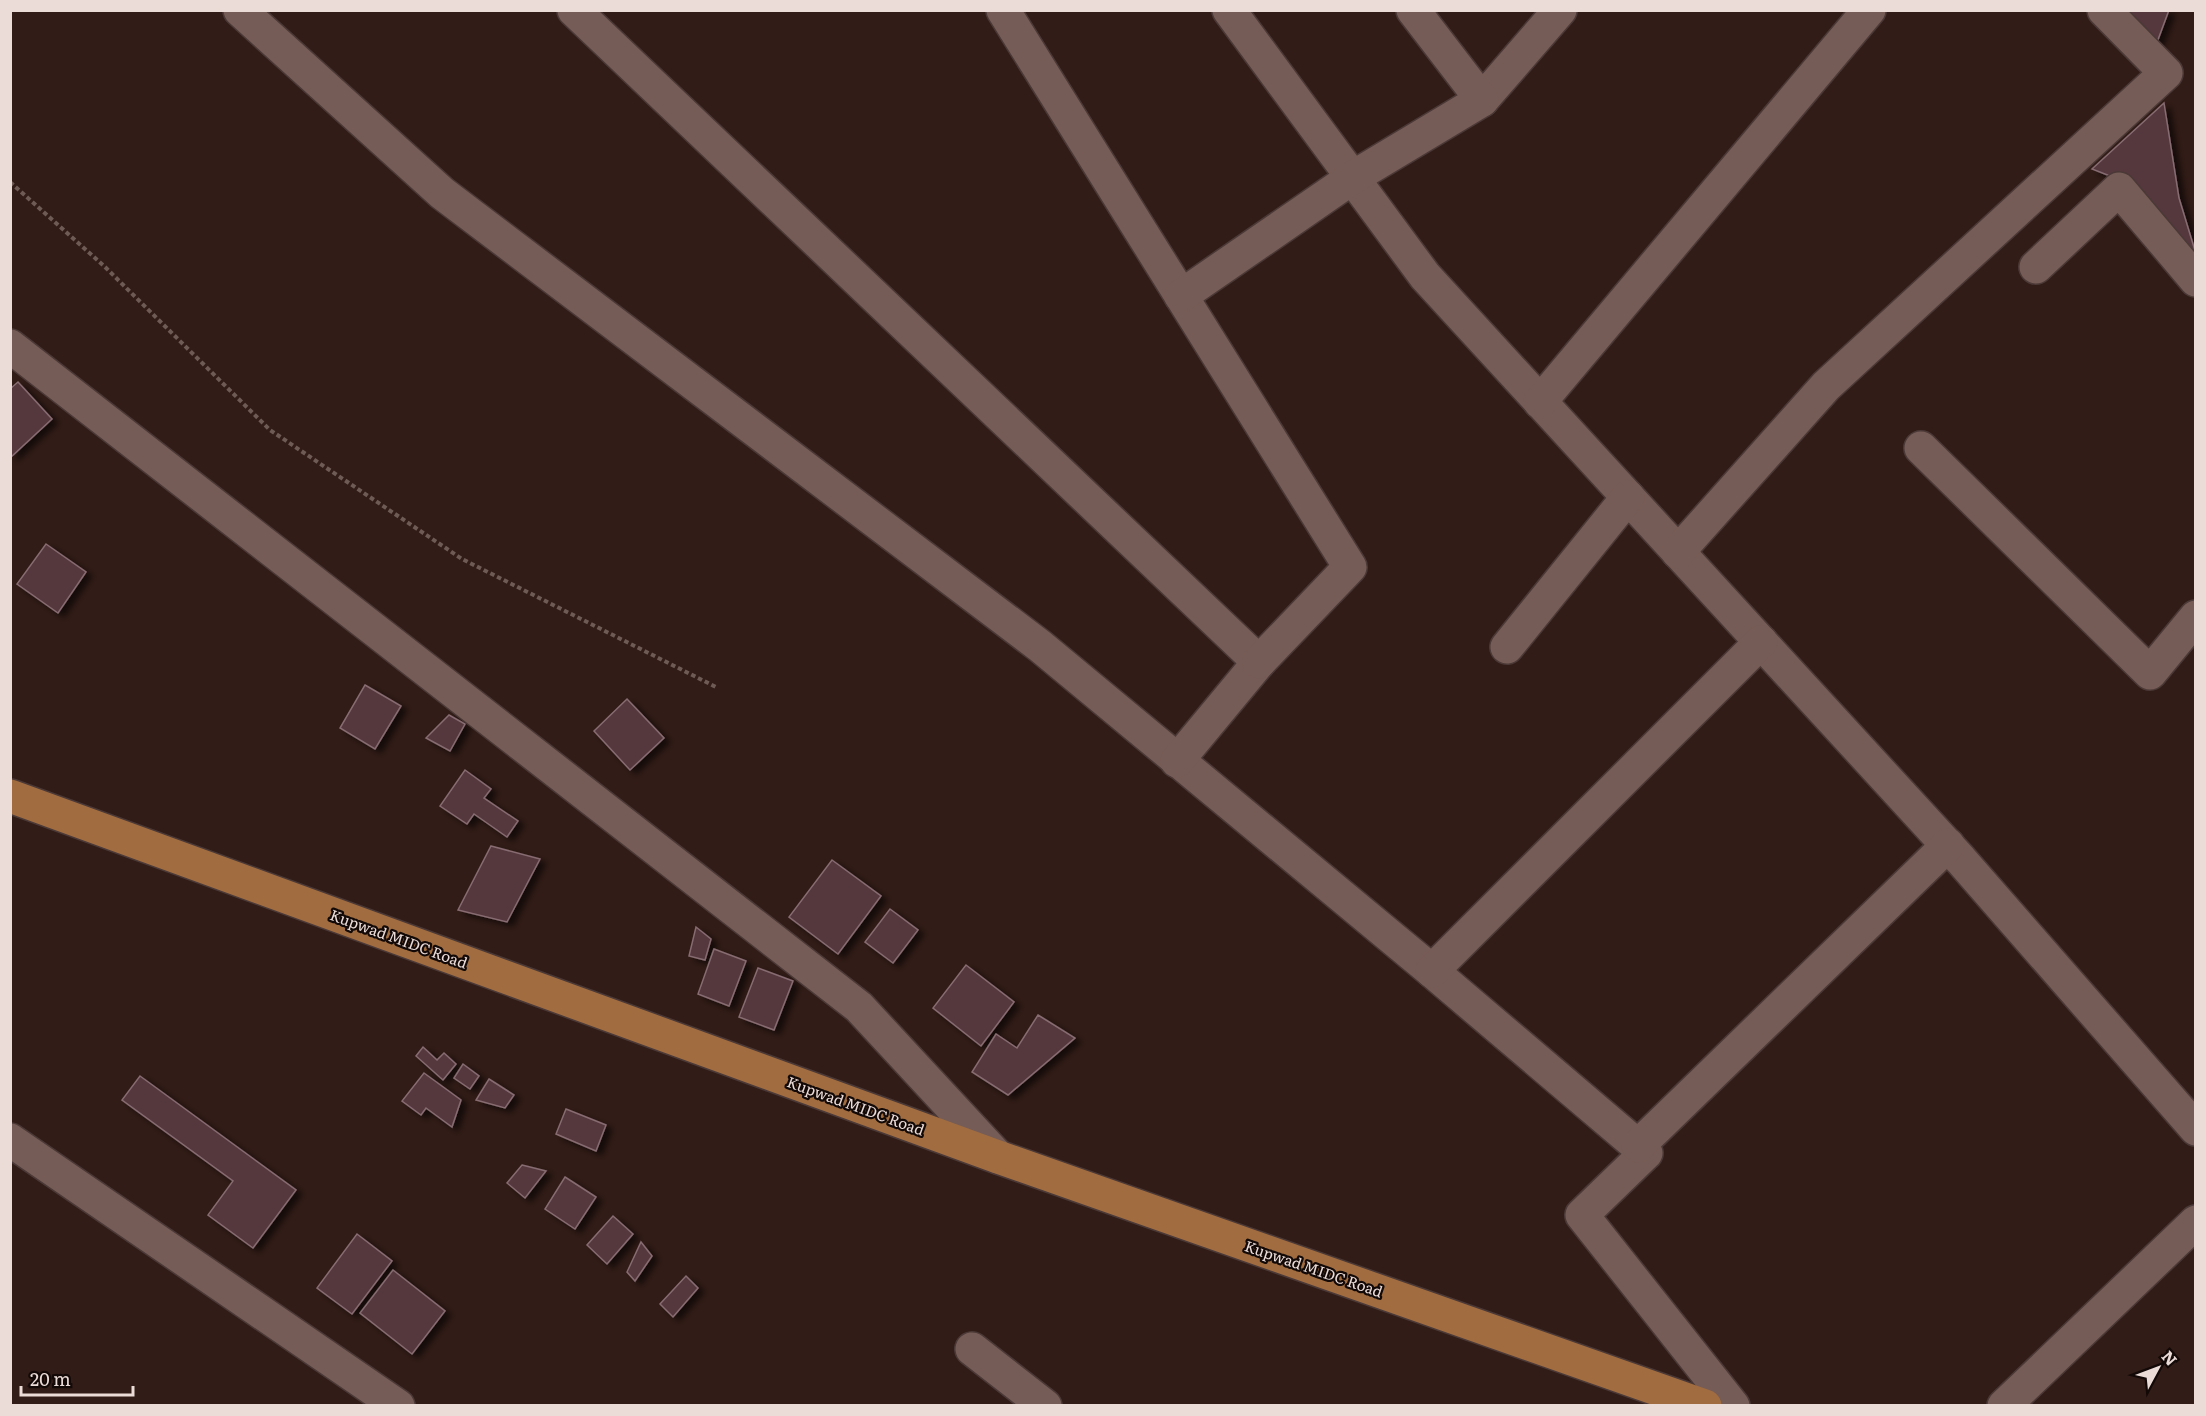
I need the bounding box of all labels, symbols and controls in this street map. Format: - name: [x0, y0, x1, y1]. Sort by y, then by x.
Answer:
- street label: Kupwad MIDC Road: [327, 902, 471, 974]
- street label: Kupwad MIDC Road: [784, 1069, 928, 1141]
- street label: Kupwad MIDC Road: [1242, 1234, 1386, 1302]
- north arrow: [2128, 1338, 2188, 1398]
- text: N: [2157, 1345, 2184, 1370]
- scale bar: [21, 1359, 134, 1397]
- text: 20 m: [30, 1365, 71, 1392]

